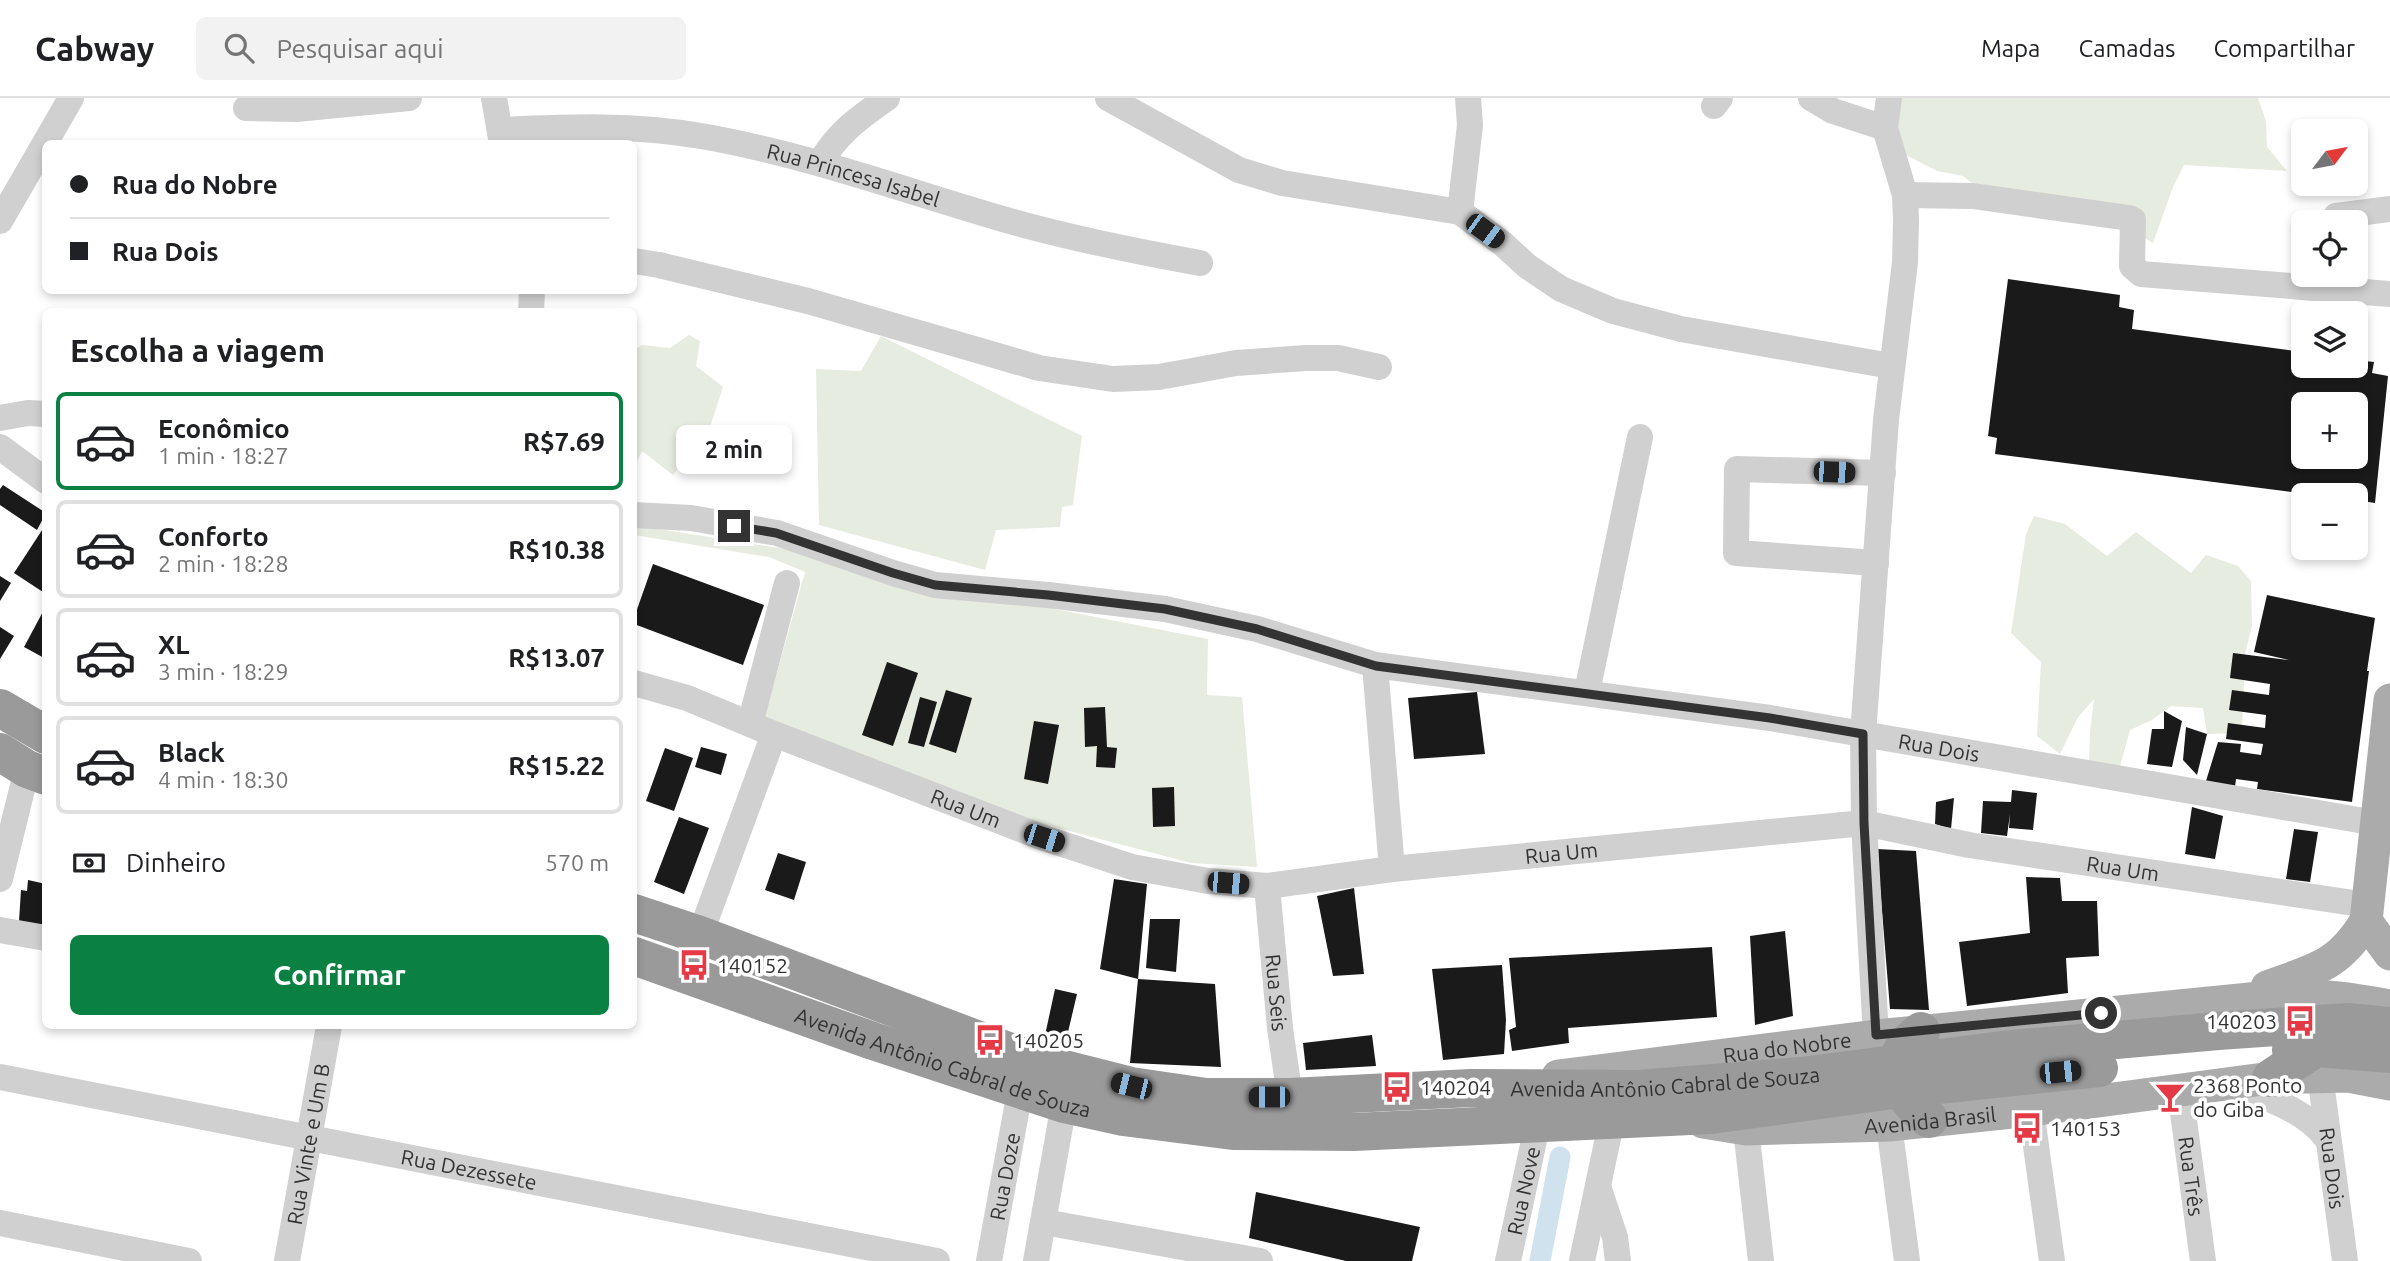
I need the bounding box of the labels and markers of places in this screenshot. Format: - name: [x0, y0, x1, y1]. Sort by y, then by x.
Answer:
- bus stop icon: 140152: [677, 948, 711, 982]
- place label: 140152: [717, 953, 788, 977]
- bus stop icon: 140203: [2283, 1004, 2317, 1038]
- place label: 140203: [2206, 1009, 2277, 1033]
- bus stop icon: 140205: [973, 1023, 1007, 1057]
- place label: 140205: [1013, 1028, 1084, 1052]
- bus stop icon: 140204: [1380, 1070, 1414, 1104]
- place label: 2368 Ponto do Giba: [2193, 1073, 2302, 1121]
- place label: 140204: [1420, 1075, 1491, 1099]
- bar icon: 2368 Ponto do Giba: [2153, 1080, 2187, 1114]
- bus stop icon: 140153: [2010, 1111, 2044, 1145]
- place label: 140153: [2050, 1116, 2121, 1140]

